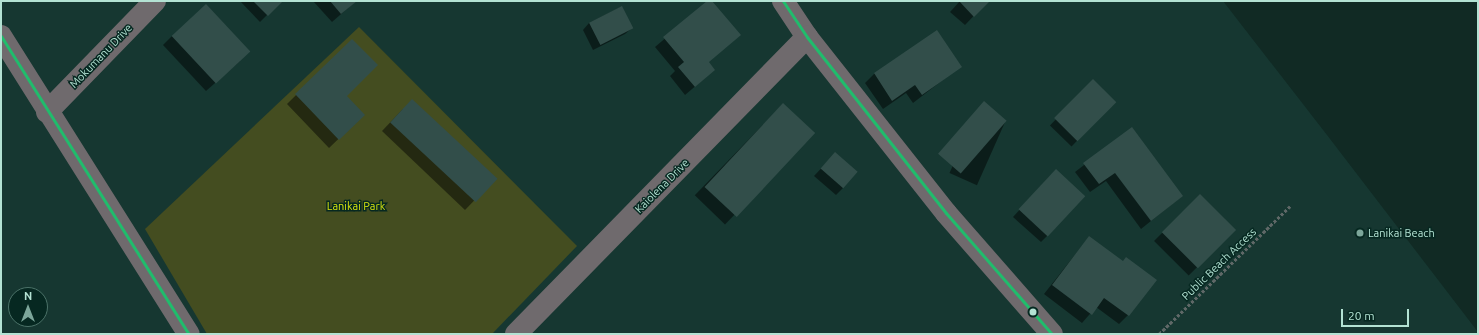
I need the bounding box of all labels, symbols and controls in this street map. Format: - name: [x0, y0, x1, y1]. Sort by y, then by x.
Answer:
- street label: Mokumanu Drive: [67, 21, 135, 91]
- street label: Kaiolena Drive: [632, 156, 692, 216]
- park label: Lanikai Park: [327, 199, 385, 213]
- street label: Public Beach Access: [1179, 225, 1259, 303]
- place label: Lanikai Beach: [1368, 226, 1435, 240]
- marker: Lanikai Beach: [1355, 228, 1365, 238]
- north arrow: [8, 287, 48, 327]
- text: N: [24, 290, 32, 302]
- scale bar: [1343, 301, 1411, 327]
- unlabelled marker: [1028, 307, 1038, 317]
- text: 20 m: [1348, 309, 1375, 322]

